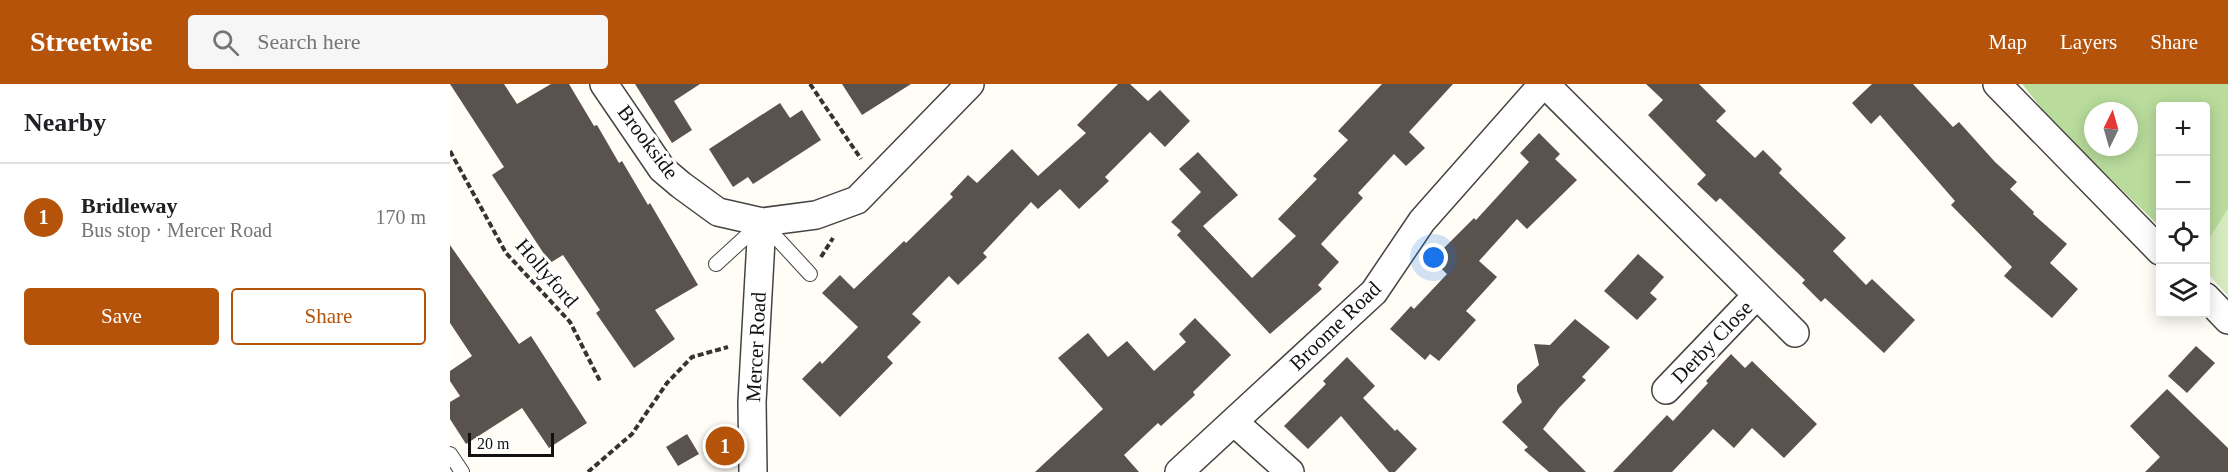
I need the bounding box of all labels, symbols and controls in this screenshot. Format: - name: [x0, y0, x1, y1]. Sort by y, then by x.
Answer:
- search box: [188, 15, 608, 69]
- text: Streetwise: [30, 26, 152, 57]
- icon: search: [209, 26, 242, 59]
- text: Search here: [257, 29, 361, 54]
- text: Map: [1989, 30, 2027, 54]
- text: Layers: [2060, 30, 2117, 54]
- text: Share: [2150, 30, 2198, 54]
- street label: Brookside: [612, 100, 684, 184]
- north arrow: [2084, 102, 2138, 156]
- map controls: [2156, 102, 2210, 318]
- button: +: [2156, 102, 2210, 156]
- text: Nearby: [24, 108, 106, 137]
- button: −: [2156, 156, 2210, 210]
- text: Bridleway: [81, 193, 178, 218]
- text: 1: [39, 206, 49, 228]
- text: 170 m: [375, 206, 426, 228]
- button: locate: [2156, 210, 2210, 264]
- text: Bus stop · Mercer Road: [81, 219, 272, 241]
- street label: Hollyford: [511, 234, 584, 313]
- your location: [1419, 243, 1448, 272]
- button: layers: [2156, 264, 2210, 318]
- street label: Broome Road: [1284, 276, 1386, 375]
- button: Save: [24, 288, 219, 345]
- button: Share: [231, 288, 426, 345]
- street label: Mercer Road: [741, 291, 771, 403]
- street label: Derby Close: [1667, 296, 1757, 388]
- pin: 1: [706, 424, 744, 469]
- scale bar: [468, 430, 554, 458]
- text: 20 m: [477, 435, 509, 452]

